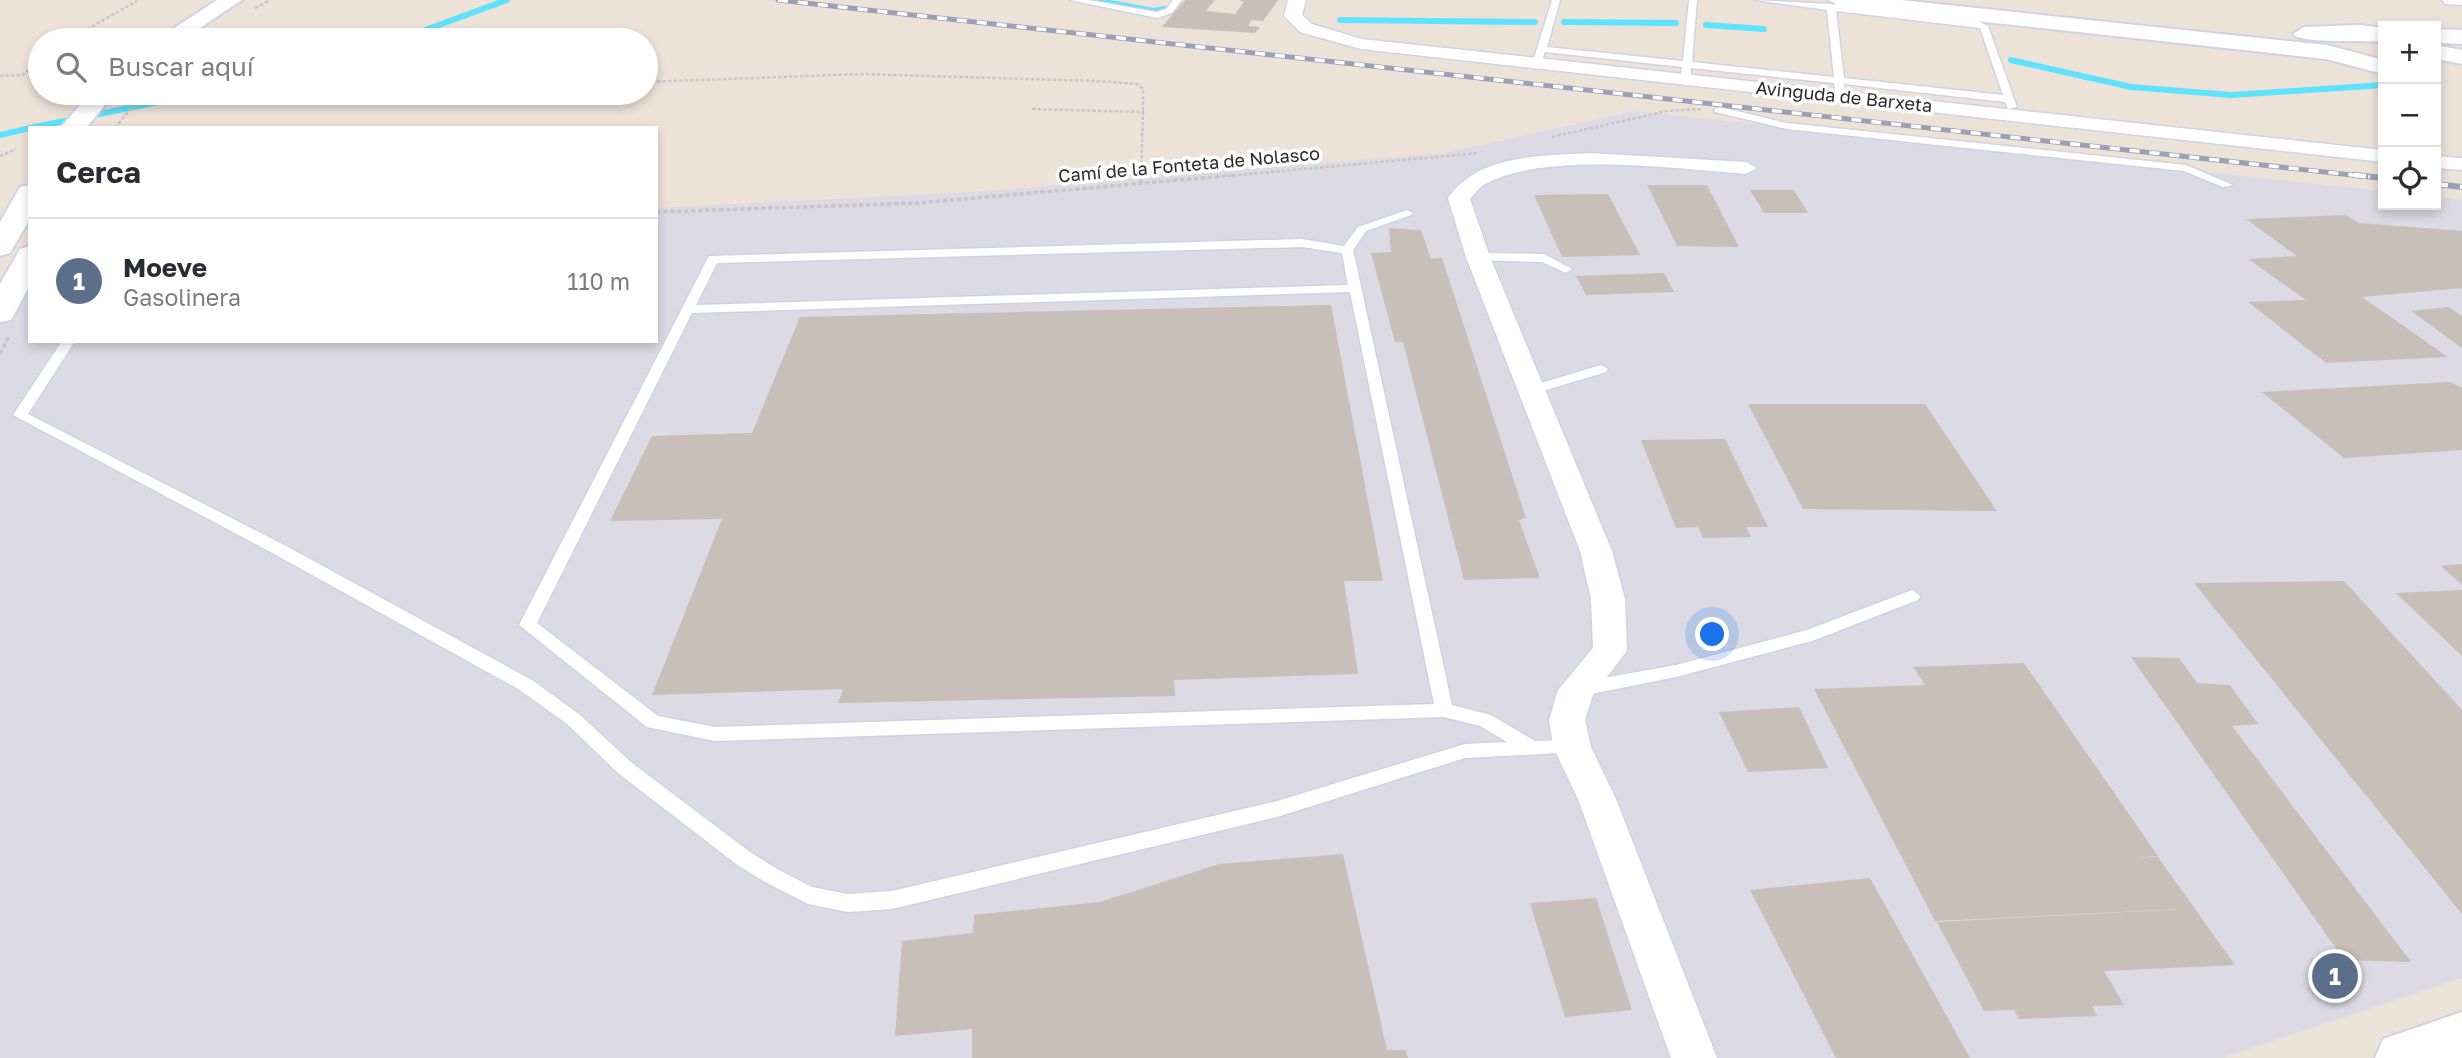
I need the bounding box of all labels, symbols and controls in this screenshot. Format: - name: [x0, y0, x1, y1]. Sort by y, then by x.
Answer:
- map controls: [2378, 21, 2441, 210]
- button: +: [2378, 21, 2441, 84]
- search box: [28, 28, 658, 105]
- icon: search: [52, 48, 90, 86]
- text: Buscar aquí: [108, 51, 254, 82]
- street label: Avinguda de Barxeta: [1755, 76, 1933, 116]
- button: −: [2378, 84, 2441, 147]
- street label: Camí de la Fonteta de Nolasco: [1057, 142, 1321, 186]
- button: locate: [2378, 147, 2441, 210]
- text: Cerca: [56, 154, 141, 190]
- text: Moeve: [123, 252, 207, 283]
- text: 1: [73, 267, 85, 295]
- text: 110 m: [567, 267, 630, 295]
- text: Gasolinera: [123, 283, 241, 311]
- your location: [1695, 617, 1729, 651]
- pin: 1: [2312, 950, 2358, 1002]

